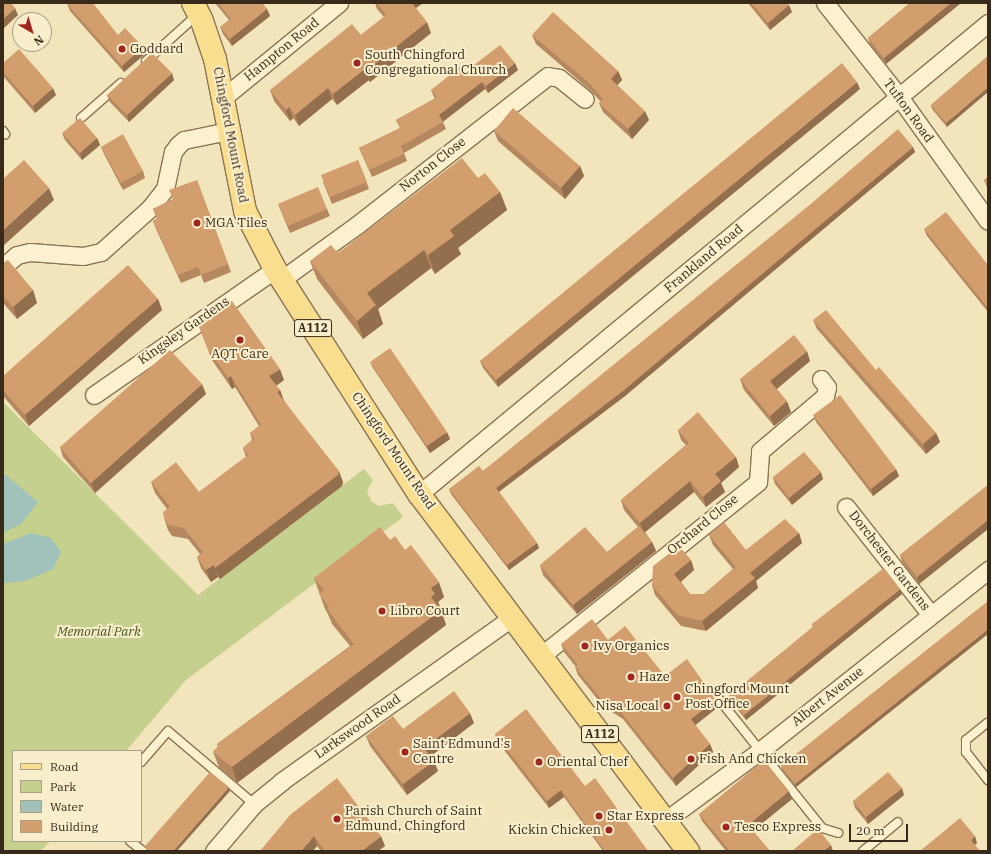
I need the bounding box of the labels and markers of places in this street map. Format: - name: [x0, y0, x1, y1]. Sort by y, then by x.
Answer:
- place label: Goddard: [130, 41, 183, 57]
- marker: Goddard: [117, 44, 127, 54]
- place label: South Chingford Congregational Church: [365, 48, 506, 79]
- marker: South Chingford Congregational Church: [352, 58, 362, 68]
- place label: MGA Tiles: [205, 215, 267, 231]
- marker: MGA Tiles: [192, 218, 202, 228]
- marker: AQT Care: [235, 335, 245, 345]
- place label: AQT Care: [211, 346, 269, 362]
- place label: Libro Court: [390, 603, 460, 619]
- marker: Libro Court: [377, 606, 387, 616]
- place label: Ivy Organics: [593, 638, 669, 654]
- marker: Ivy Organics: [580, 641, 590, 651]
- place label: Haze: [639, 669, 670, 685]
- marker: Haze: [626, 672, 636, 682]
- place label: Chingford Mount Post Office: [685, 682, 789, 713]
- marker: Chingford Mount Post Office: [672, 692, 682, 702]
- place label: Nisa Local: [595, 698, 659, 714]
- marker: Nisa Local: [662, 701, 672, 711]
- place label: Saint Edmund's Centre: [413, 737, 510, 768]
- marker: Saint Edmund's Centre: [400, 747, 410, 757]
- place label: Fish And Chicken: [699, 751, 807, 767]
- place label: Oriental Chef: [547, 754, 628, 770]
- marker: Fish And Chicken: [686, 754, 696, 764]
- marker: Oriental Chef: [534, 757, 544, 767]
- place label: Parish Church of Saint Edmund, Chingford: [345, 804, 482, 835]
- place label: Star Express: [607, 808, 684, 824]
- marker: Star Express: [594, 811, 604, 821]
- marker: Parish Church of Saint Edmund, Chingford: [332, 814, 342, 824]
- place label: Tesco Express: [734, 819, 821, 835]
- place label: Kickin Chicken: [508, 822, 601, 838]
- marker: Tesco Express: [721, 822, 731, 832]
- marker: Kickin Chicken: [604, 825, 614, 835]

